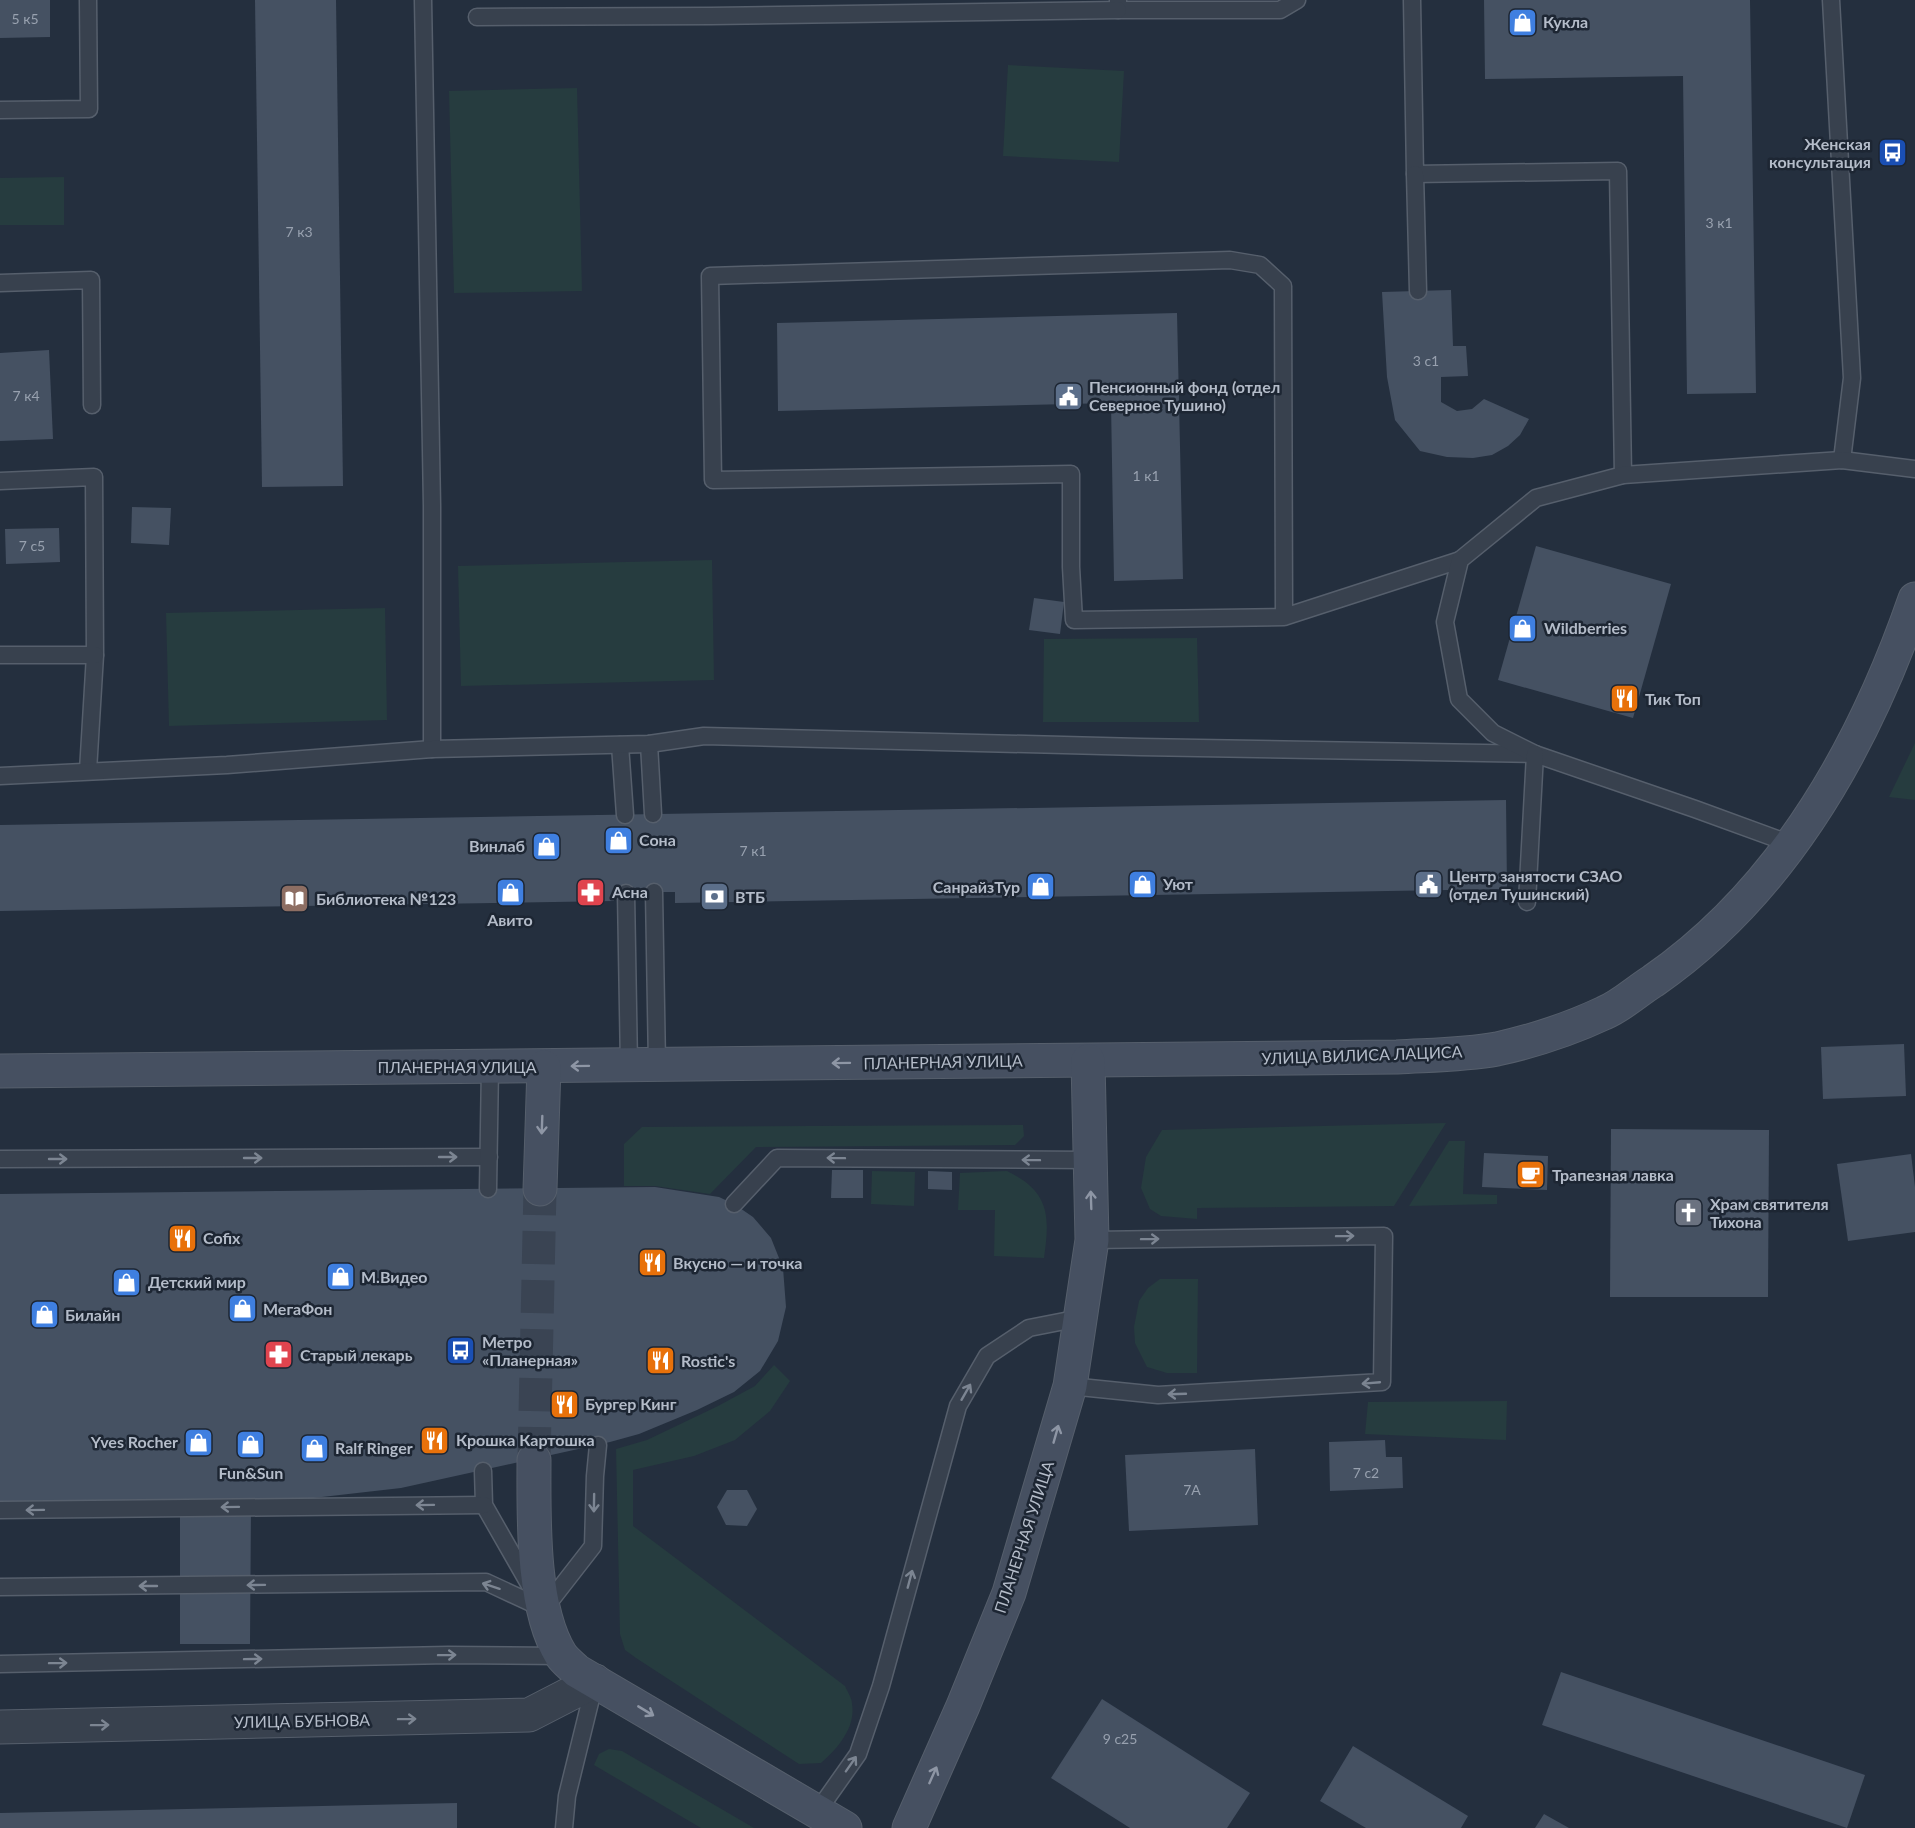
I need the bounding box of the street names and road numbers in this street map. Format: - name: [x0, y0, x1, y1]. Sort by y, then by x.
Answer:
- street label: УЛИЦА ВИЛИСА ЛАЦИСА: [1261, 1041, 1463, 1067]
- street label: ПЛАНЕРНАЯ УЛИЦА: [863, 1051, 1023, 1072]
- street label: ПЛАНЕРНАЯ УЛИЦА: [377, 1057, 537, 1076]
- street label: ПЛАНЕРНАЯ УЛИЦА: [990, 1458, 1057, 1615]
- street label: УЛИЦА БУБНОВА: [234, 1710, 370, 1731]

